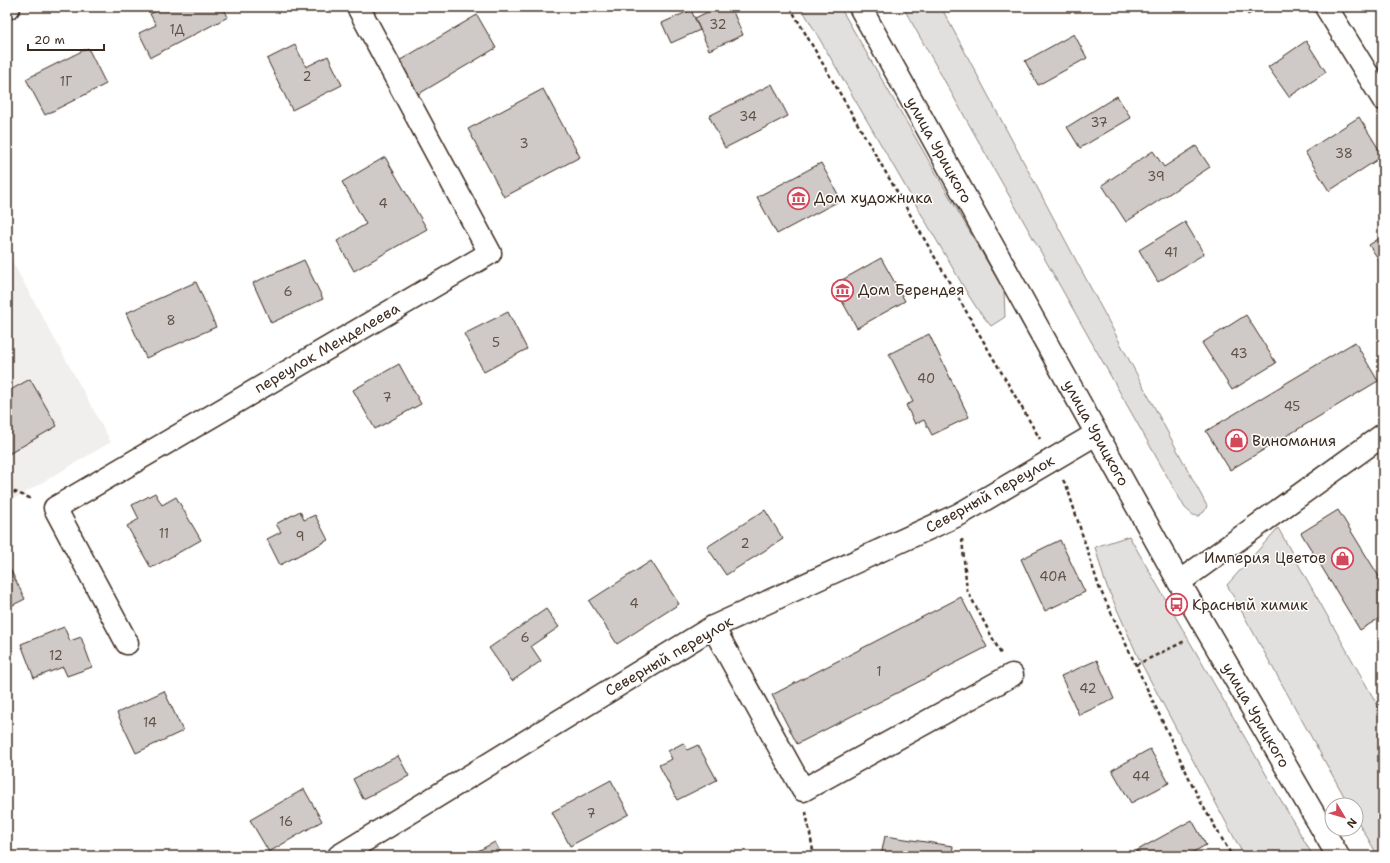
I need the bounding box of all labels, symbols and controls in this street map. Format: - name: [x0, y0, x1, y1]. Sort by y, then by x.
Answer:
- house number: 32: [709, 16, 727, 33]
- house number: 1Д: [169, 21, 185, 38]
- scale bar: [28, 26, 104, 52]
- text: 20 m: [34, 32, 65, 48]
- house number: 2: [302, 68, 312, 85]
- house number: 1Г: [60, 73, 72, 90]
- street label: улица Урицкого: [902, 93, 976, 207]
- house number: 34: [739, 108, 757, 125]
- house number: 37: [1090, 114, 1108, 131]
- house number: 3: [519, 135, 529, 152]
- house number: 38: [1335, 145, 1353, 162]
- house number: 39: [1147, 168, 1165, 185]
- museum icon: Дом художника: [786, 185, 812, 211]
- place label: Дом художника: [814, 188, 933, 208]
- house number: 4: [378, 195, 388, 212]
- house number: 41: [1164, 244, 1178, 261]
- museum icon: Дом Берендея: [829, 277, 855, 303]
- place label: Дом Берендея: [858, 280, 965, 300]
- house number: 6: [283, 283, 293, 300]
- street label: переулок Менделеева: [251, 298, 404, 398]
- house number: 8: [166, 312, 176, 329]
- house number: 5: [492, 334, 500, 351]
- house number: 43: [1230, 345, 1248, 362]
- house number: 40: [917, 370, 935, 387]
- street label: улица Урицкого: [1059, 376, 1133, 490]
- house number: 7: [382, 389, 392, 406]
- house number: 45: [1284, 398, 1300, 415]
- shop icon: Виномания: [1223, 428, 1249, 454]
- place label: Виномания: [1252, 431, 1336, 451]
- street label: Северный переулок: [922, 450, 1058, 538]
- house number: 11: [159, 525, 169, 542]
- house number: 9: [295, 528, 305, 545]
- house number: 2: [740, 535, 750, 552]
- shop icon: Империя Цветов: [1329, 545, 1355, 571]
- place label: Империя Цветов: [1204, 548, 1326, 568]
- house number: 40А: [1039, 568, 1067, 585]
- bus stop icon: Красный химик: [1163, 592, 1189, 618]
- house number: 4: [629, 595, 639, 612]
- place label: Красный химик: [1192, 595, 1308, 615]
- street label: Северный переулок: [601, 611, 737, 701]
- house number: 6: [520, 629, 530, 646]
- house number: 12: [49, 647, 63, 664]
- street label: улица Урицкого: [1218, 659, 1294, 771]
- house number: 1: [876, 663, 882, 680]
- house number: 42: [1079, 680, 1097, 697]
- house number: 14: [143, 714, 157, 731]
- house number: 44: [1132, 768, 1150, 785]
- north arrow: [1324, 797, 1364, 837]
- house number: 7: [586, 805, 596, 822]
- house number: 16: [279, 813, 293, 830]
- text: N: [1343, 815, 1360, 831]

